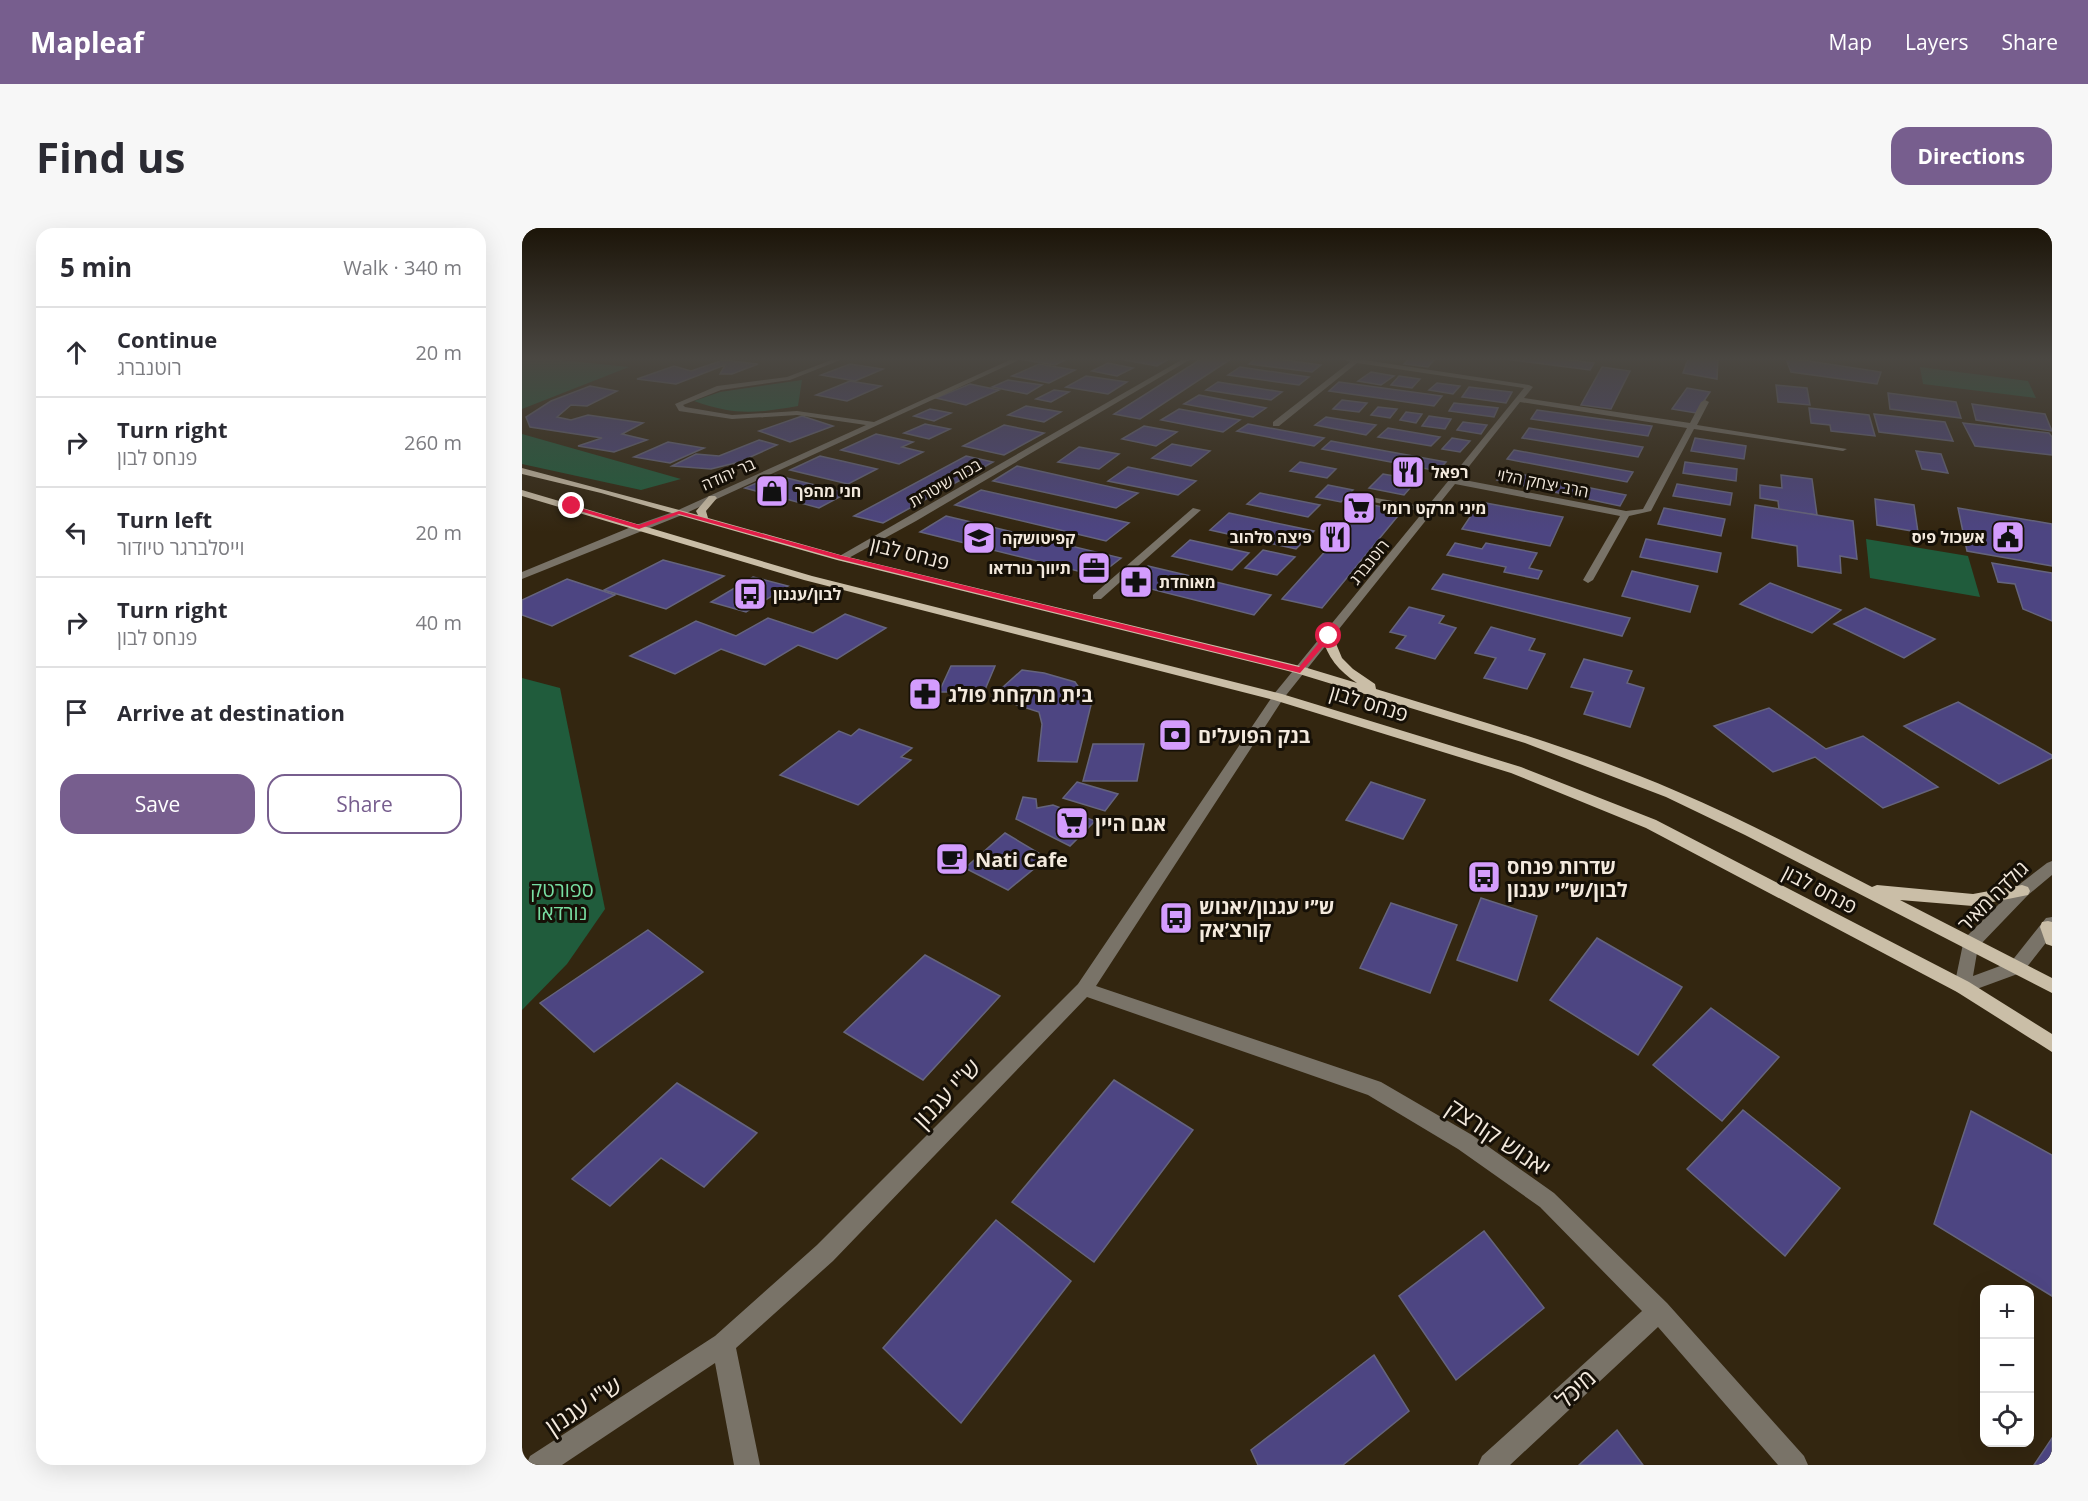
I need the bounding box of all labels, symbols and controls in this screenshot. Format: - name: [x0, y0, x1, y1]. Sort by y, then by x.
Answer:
- text: Mapleaf: [30, 23, 144, 61]
- text: Map: [1829, 28, 1872, 56]
- text: Layers: [1905, 28, 1969, 56]
- text: Share: [2002, 28, 2058, 56]
- button: Directions: [1891, 127, 2052, 185]
- text: Find us: [36, 128, 185, 185]
- text: 5 min: [60, 249, 132, 285]
- text: Walk · 340 m: [343, 254, 462, 281]
- text: Continue: [117, 324, 217, 354]
- icon: ahead: [60, 336, 93, 369]
- text: 20 m: [415, 339, 462, 366]
- text: רוטנברג: [117, 354, 182, 381]
- text: Turn right: [117, 414, 228, 444]
- icon: right: [60, 426, 93, 459]
- text: 260 m: [404, 429, 462, 456]
- text: פנחס לבון: [117, 444, 197, 471]
- street label: בר יהודה: [698, 452, 759, 496]
- street label: בכור שיטרית: [905, 453, 985, 512]
- restaurant icon: רפאל: [1390, 454, 1426, 490]
- place label: רפאל: [1431, 461, 1468, 483]
- street label: הרב יצחק הלוי: [1495, 463, 1591, 503]
- shop icon: חני מהפך: [754, 473, 790, 509]
- place label: חני מהפך: [795, 480, 861, 502]
- supermarket icon: מיני מרקט רומי: [1341, 490, 1377, 526]
- route end: [558, 492, 584, 518]
- place label: מיני מרקט רומי: [1382, 497, 1487, 519]
- text: Turn left: [117, 504, 212, 534]
- icon: left: [60, 516, 93, 549]
- text: 20 m: [415, 519, 462, 546]
- restaurant icon: פיצה סלהוב: [1317, 519, 1353, 555]
- public building icon: אשכול פיס: [1990, 519, 2026, 555]
- school or university icon: קפיטושקה: [961, 520, 997, 556]
- place label: פיצה סלהוב: [1230, 526, 1312, 548]
- place label: אשכול פיס: [1912, 526, 1985, 548]
- place label: קפיטושקה: [1002, 527, 1076, 549]
- street label: פנחס לבון: [868, 530, 952, 576]
- text: וייסלברגר טיודור: [117, 534, 245, 561]
- street label: רוטנברג: [1344, 535, 1394, 589]
- office icon: תיווך נורדאו: [1076, 550, 1112, 586]
- place label: תיווך נורדאו: [988, 557, 1071, 579]
- pharmacy icon: מאוחדת: [1118, 564, 1154, 600]
- place label: מאוחדת: [1159, 571, 1216, 593]
- bus stop icon: לבון/עגנון: [732, 576, 768, 612]
- place label: לבון/עגנון: [773, 583, 841, 605]
- text: Turn right: [117, 594, 228, 624]
- icon: right: [60, 606, 93, 639]
- text: 40 m: [415, 609, 462, 636]
- route start: [1315, 622, 1341, 648]
- text: פנחס לבון: [117, 624, 197, 651]
- pharmacy icon: בית מרקחת פולג: [907, 676, 943, 712]
- street label: פנחס לבון: [1327, 678, 1411, 728]
- place label: בית מרקחת פולג: [948, 681, 1093, 708]
- icon: arrive: [60, 696, 93, 729]
- text: Arrive at destination: [117, 697, 345, 727]
- bank icon: בנק הפועלים: [1157, 717, 1193, 753]
- place label: בנק הפועלים: [1198, 722, 1311, 749]
- button: Save: [60, 774, 255, 834]
- button: Share: [267, 774, 462, 834]
- supermarket icon: אגם היין: [1054, 805, 1090, 841]
- place label: אגם היין: [1095, 810, 1166, 837]
- cafe icon: Nati Cafe: [934, 841, 970, 877]
- place label: Nati Cafe: [975, 846, 1068, 873]
- place label: שדרות פנחס לבון/ש״י עגנון: [1507, 853, 1628, 903]
- street label: גולדה מאיר: [1952, 855, 2034, 937]
- street label: פנחס לבון: [1778, 858, 1862, 920]
- bus stop icon: שדרות פנחס לבון/ש״י עגנון: [1466, 859, 1502, 895]
- park label: ספורטק נורדאו: [530, 876, 594, 926]
- place label: ש״י עגנון/יאנוש קורצ׳אק: [1199, 893, 1334, 943]
- bus stop icon: ש״י עגנון/יאנוש קורצ׳אק: [1158, 900, 1194, 936]
- street label: ש"י עגנון: [905, 1051, 987, 1135]
- street label: יאנוש קורצק: [1440, 1090, 1558, 1184]
- map controls: [1980, 1285, 2034, 1447]
- button: +: [1980, 1285, 2034, 1339]
- button: −: [1980, 1339, 2034, 1393]
- street label: מיכל: [1548, 1361, 1602, 1415]
- street label: ש"י עגנון: [538, 1368, 628, 1442]
- button: locate: [1980, 1393, 2034, 1447]

